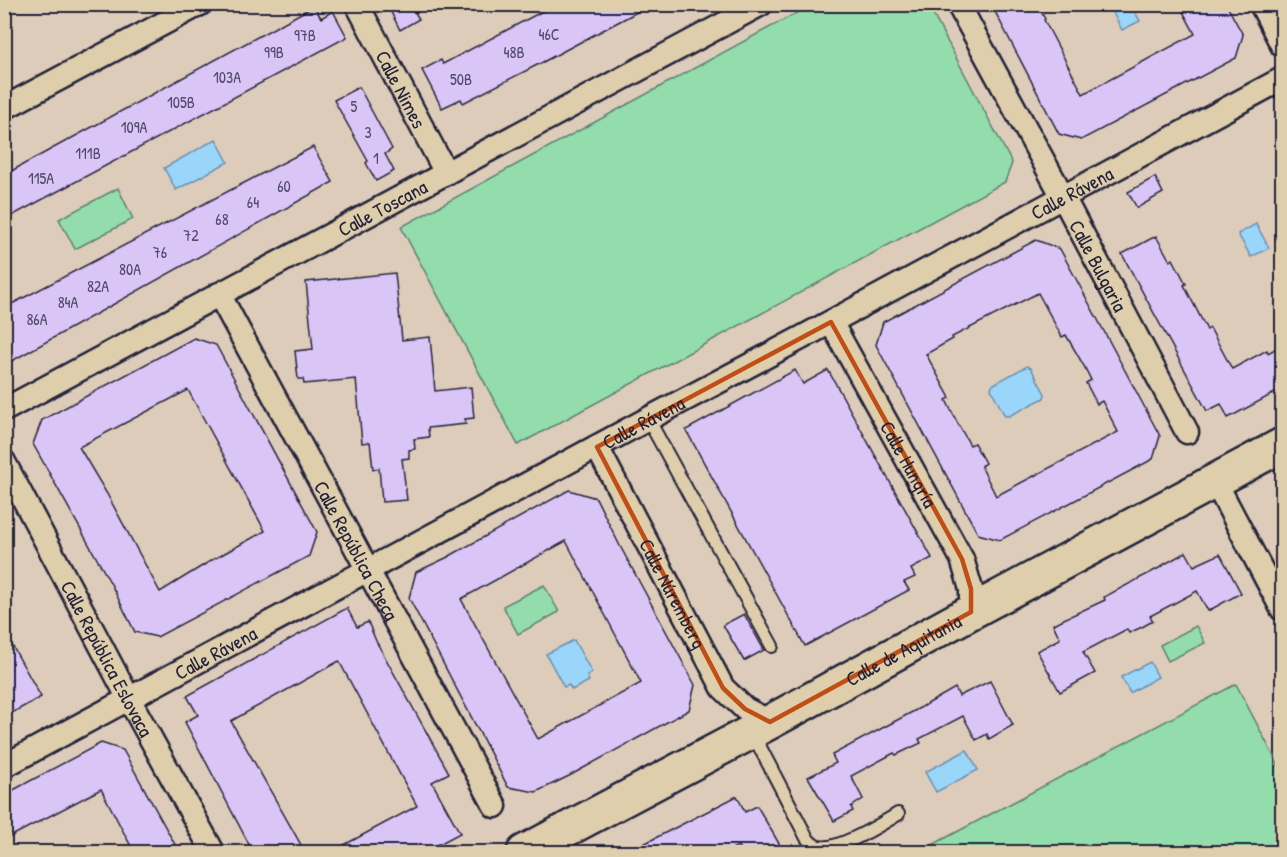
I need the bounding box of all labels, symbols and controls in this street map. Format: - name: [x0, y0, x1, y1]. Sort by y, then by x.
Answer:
- house number: 46C: [538, 23, 560, 45]
- house number: 97B: [294, 24, 316, 46]
- house number: 99B: [264, 41, 284, 63]
- house number: 48B: [503, 41, 525, 63]
- street label: Calle Nimes: [370, 45, 433, 133]
- house number: 103A: [213, 66, 241, 88]
- house number: 50B: [450, 68, 472, 90]
- house number: 105B: [167, 91, 195, 113]
- house number: 5: [351, 95, 358, 117]
- house number: 109A: [121, 116, 148, 138]
- house number: 3: [364, 121, 372, 143]
- house number: 111B: [75, 142, 101, 164]
- house number: 1: [373, 147, 379, 169]
- street label: Calle Rávena: [1026, 159, 1118, 225]
- house number: 115A: [28, 167, 54, 189]
- street label: Calle Toscana: [333, 172, 432, 242]
- house number: 60: [277, 175, 291, 197]
- house number: 64: [247, 191, 259, 213]
- house number: 68: [215, 208, 229, 230]
- street label: Calle Bulgaria: [1064, 215, 1134, 316]
- house number: 72: [183, 224, 199, 246]
- house number: 76: [153, 241, 167, 263]
- house number: 80A: [119, 258, 141, 280]
- house number: 82A: [87, 275, 109, 297]
- house number: 84A: [58, 291, 79, 313]
- house number: 86A: [26, 308, 48, 330]
- street label: Calle Rávena: [597, 389, 689, 455]
- street label: Calle Hungría: [874, 416, 944, 512]
- street label: Calle República Checa: [308, 476, 406, 625]
- street label: Calle Núremberg: [634, 533, 713, 653]
- street label: Calle República Eslovaca: [55, 575, 161, 741]
- street label: Calle de Aquitania: [840, 606, 966, 692]
- street label: Calle Rávena: [169, 619, 261, 685]

